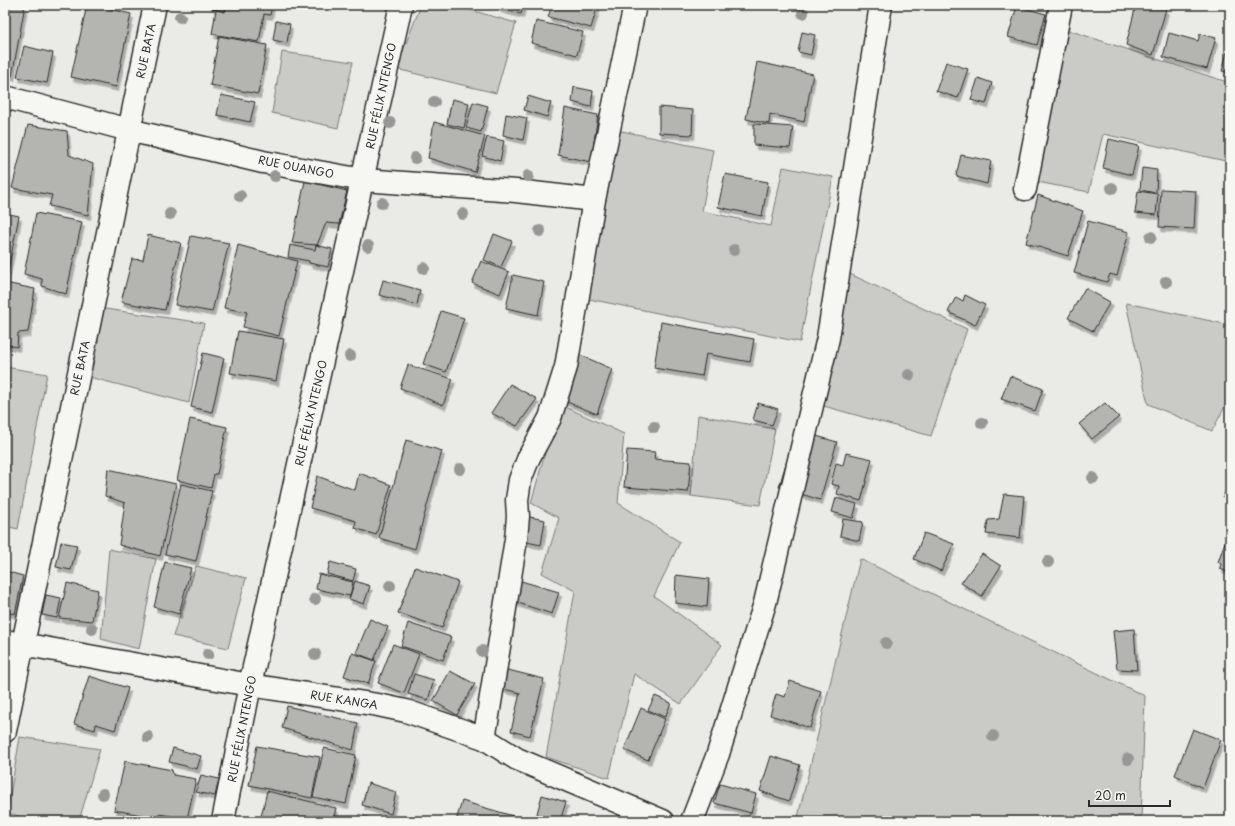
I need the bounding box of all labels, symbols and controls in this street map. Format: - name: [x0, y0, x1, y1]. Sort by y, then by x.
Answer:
- street label: RUE BATA: [131, 22, 160, 80]
- street label: RUE FÉLIX NTENGO: [361, 41, 400, 151]
- street label: RUE OUANGO: [257, 151, 336, 182]
- street label: RUE BATA: [65, 339, 94, 397]
- street label: RUE FÉLIX NTENGO: [290, 358, 331, 468]
- street label: RUE FÉLIX NTENGO: [223, 674, 260, 784]
- street label: RUE KANGA: [309, 686, 380, 713]
- scale bar: [1089, 782, 1170, 808]
- text: 20 m: [1095, 786, 1126, 804]

